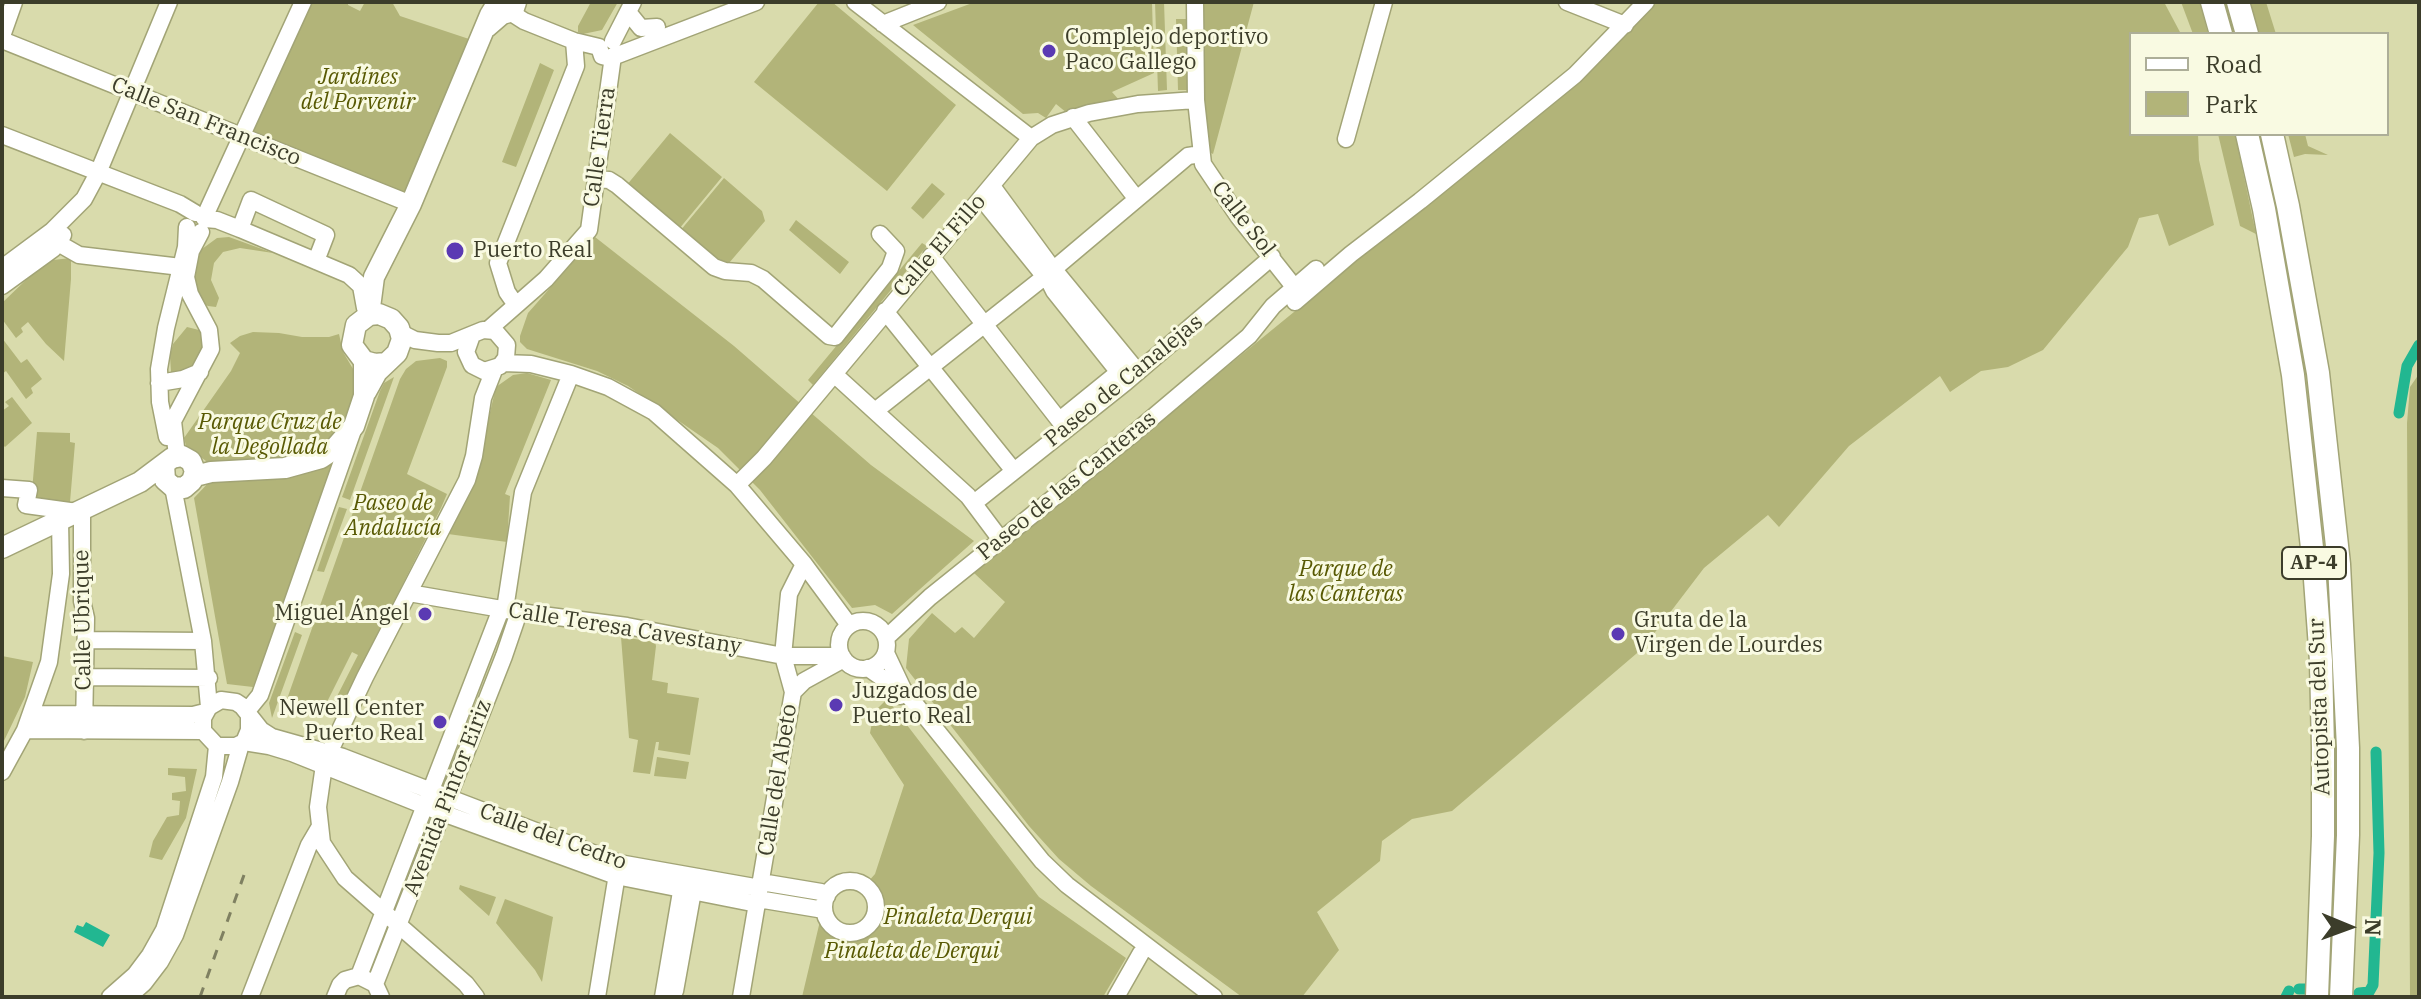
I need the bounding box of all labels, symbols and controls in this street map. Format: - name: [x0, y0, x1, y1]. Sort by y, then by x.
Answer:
- place label: Complejo deportivo Paco Gallego: [1065, 25, 1268, 76]
- legend: [2129, 32, 2389, 136]
- marker: Complejo deportivo Paco Gallego: [1040, 42, 1058, 60]
- text: Road: [2205, 48, 2262, 80]
- park label: Jardínes del Porvenir: [301, 65, 415, 116]
- street label: Calle San Francisco: [107, 72, 305, 172]
- street label: Calle Tierra: [579, 85, 621, 209]
- text: Park: [2205, 88, 2257, 120]
- street label: Calle Sol: [1205, 176, 1281, 262]
- street label: Calle El Fillo: [888, 189, 992, 303]
- place label: Puerto Real: [473, 238, 592, 264]
- marker: Puerto Real: [444, 240, 466, 262]
- street label: Paseo de Canalejas: [1040, 309, 1208, 453]
- street label: Paseo de las Canteras: [972, 406, 1162, 566]
- park label: Parque Cruz de la Degollada: [198, 410, 342, 462]
- park label: Paseo de Andalucía: [344, 491, 442, 542]
- road number: AP-4: [2282, 547, 2346, 579]
- street label: Calle Ubrique: [69, 549, 97, 691]
- park label: Parque de las Canteras: [1289, 557, 1403, 608]
- street label: Calle Teresa Cavestany: [507, 598, 743, 660]
- place label: Miguel Ángel: [274, 601, 409, 627]
- marker: Miguel Ángel: [416, 605, 434, 623]
- place label: Gruta de la Virgen de Lourdes: [1634, 608, 1823, 660]
- street label: Autopista del Sur: [2304, 618, 2336, 796]
- marker: Gruta de la Virgen de Lourdes: [1609, 625, 1627, 643]
- place label: Juzgados de Puerto Real: [852, 679, 977, 730]
- place label: Newell Center Puerto Real: [279, 696, 424, 748]
- street label: Avenida Pintor Eiriz: [398, 696, 498, 900]
- marker: Juzgados de Puerto Real: [827, 696, 845, 714]
- street label: Calle del Abeto: [753, 702, 803, 858]
- marker: Newell Center Puerto Real: [431, 713, 449, 731]
- street label: Calle del Cedro: [476, 798, 630, 876]
- north arrow: [2309, 887, 2389, 967]
- park label: Pinaleta Derqui: [884, 905, 1032, 931]
- text: N: [2359, 918, 2388, 936]
- park label: Pinaleta de Derqui: [825, 939, 999, 965]

